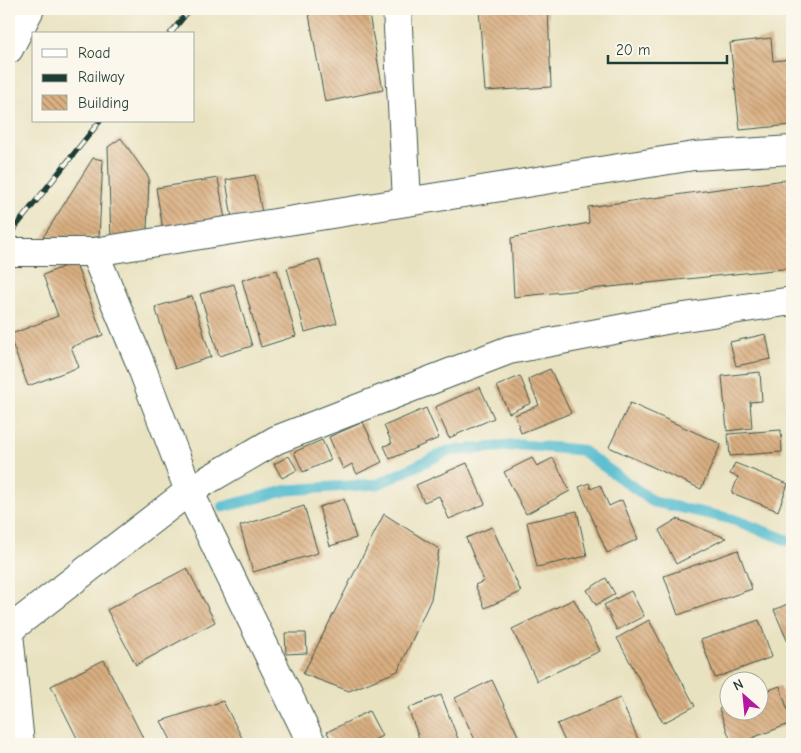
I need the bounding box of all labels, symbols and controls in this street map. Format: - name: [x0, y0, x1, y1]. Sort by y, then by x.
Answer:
- legend: [32, 32, 195, 122]
- scale bar: [608, 32, 727, 64]
- text: 20 m: [616, 41, 650, 59]
- text: Road: [78, 44, 110, 62]
- text: Railway: [78, 68, 125, 86]
- text: Building: [78, 94, 129, 112]
- north arrow: [718, 670, 768, 720]
- text: N: [730, 675, 746, 695]

